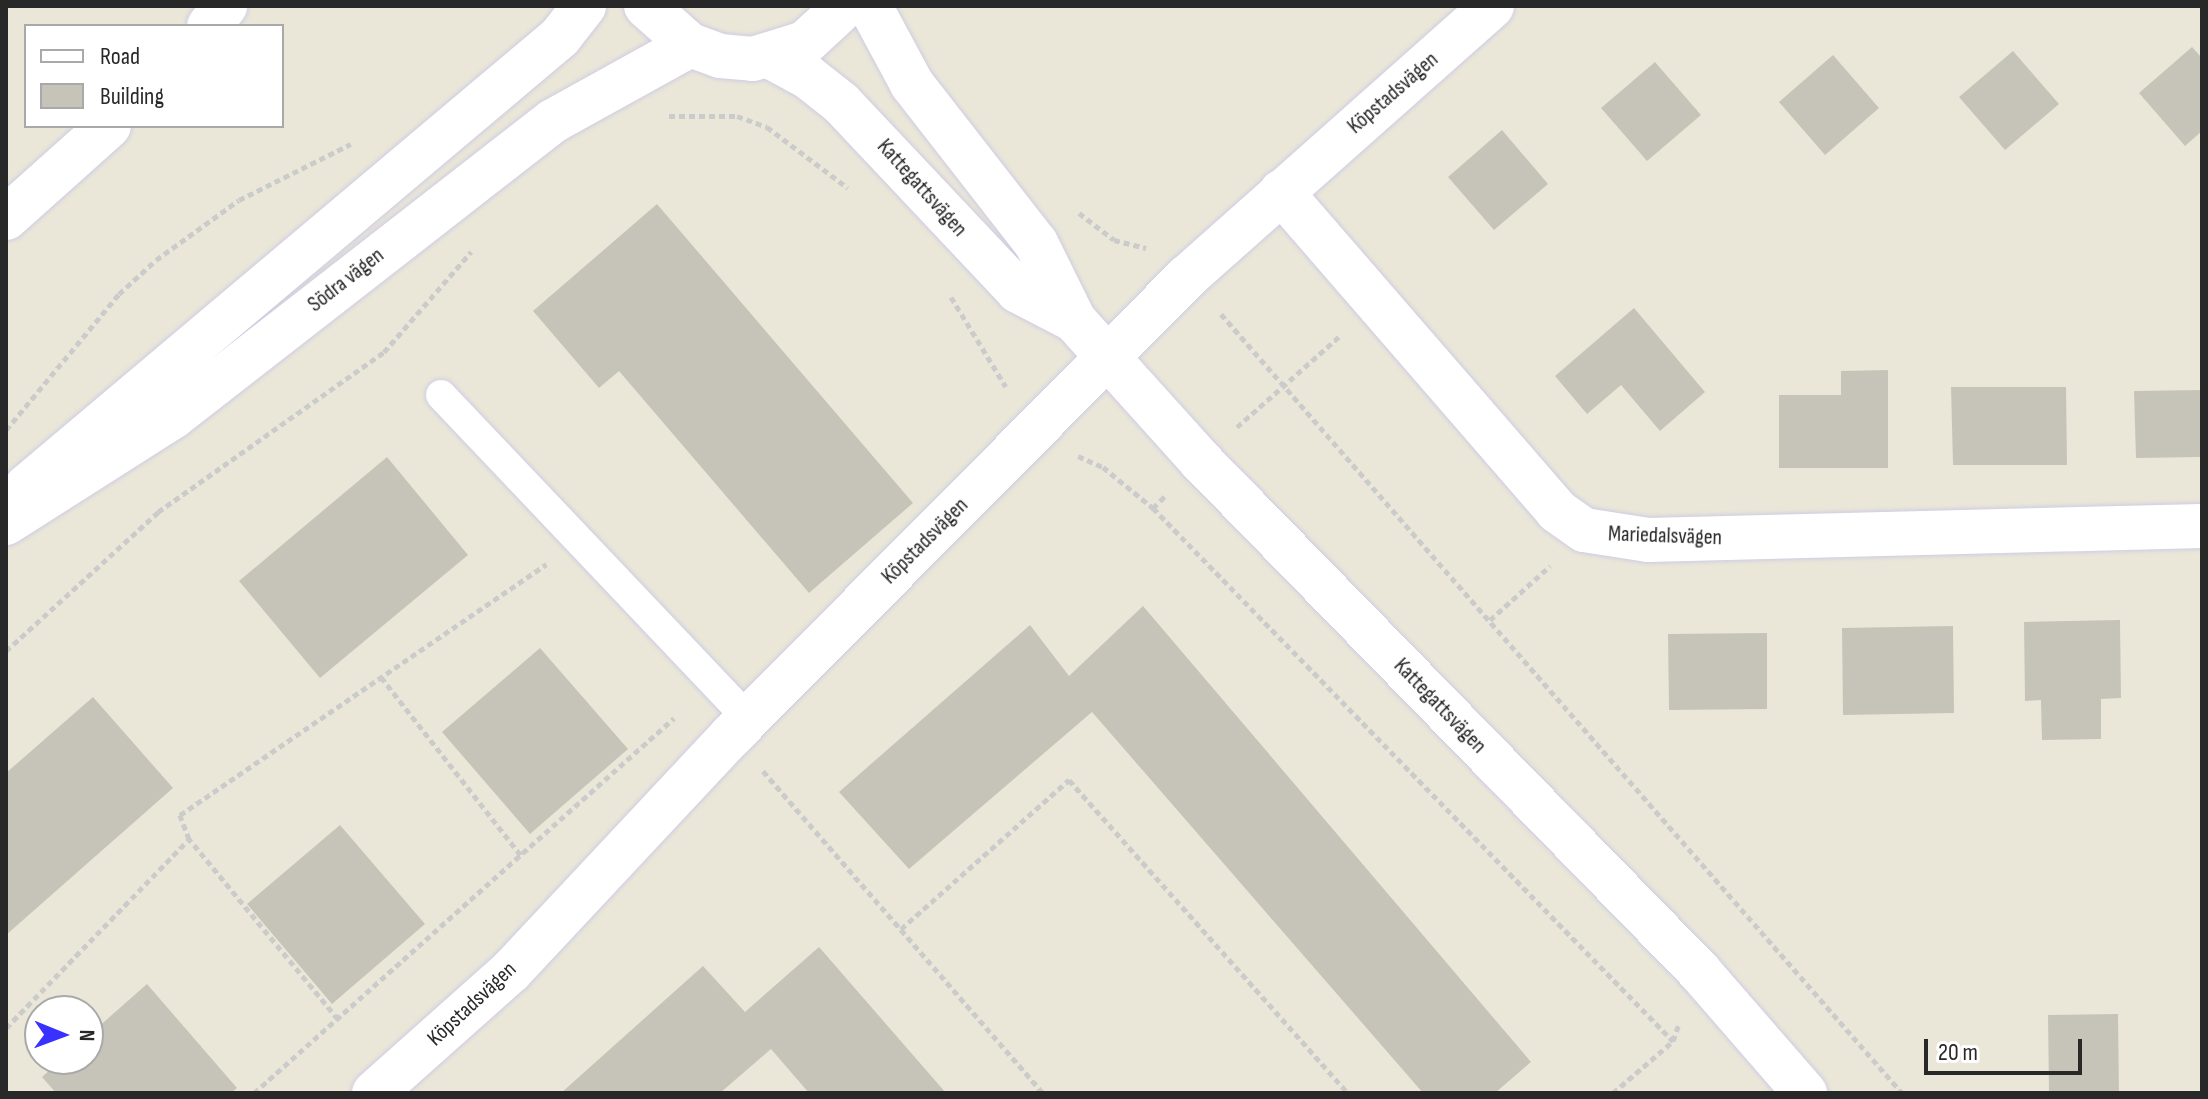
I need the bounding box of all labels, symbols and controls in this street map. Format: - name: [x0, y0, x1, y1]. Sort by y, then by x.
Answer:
- legend: [24, 24, 284, 128]
- text: Road: [100, 42, 140, 71]
- street label: Köpstadsvägen: [1342, 46, 1444, 140]
- text: Building: [100, 82, 164, 111]
- street label: Kattegattsvägen: [871, 134, 973, 242]
- street label: Södra vägen: [303, 242, 389, 318]
- street label: Köpstadsvägen: [876, 492, 974, 590]
- street label: Mariedalsvägen: [1608, 521, 1722, 551]
- street label: Kattegattsvägen: [1388, 653, 1492, 759]
- street label: Köpstadsvägen: [422, 956, 522, 1052]
- north arrow: [24, 995, 104, 1075]
- scale bar: [1928, 1023, 2086, 1073]
- text: N: [73, 1029, 100, 1042]
- text: 20 m: [1938, 1038, 1978, 1067]

